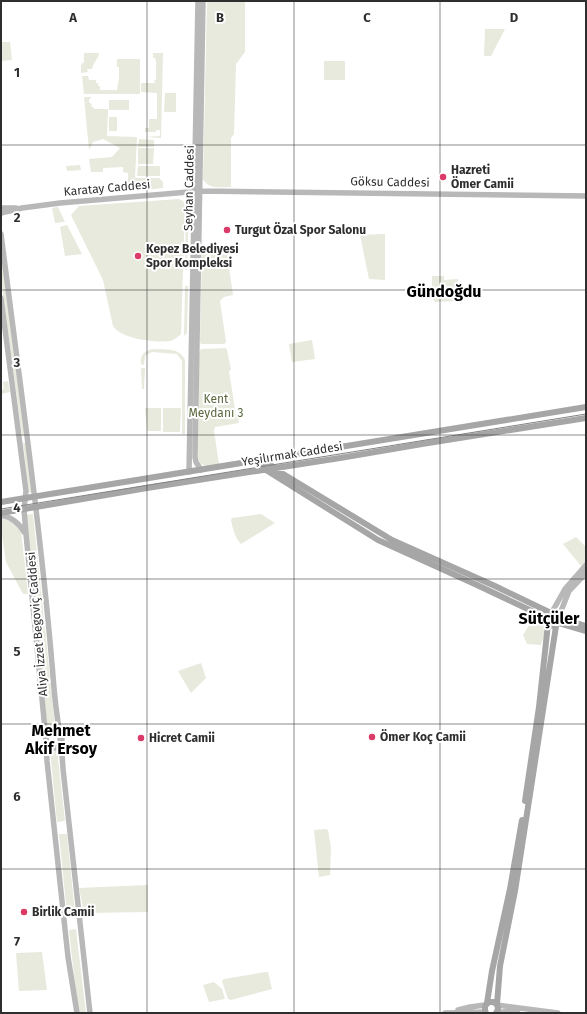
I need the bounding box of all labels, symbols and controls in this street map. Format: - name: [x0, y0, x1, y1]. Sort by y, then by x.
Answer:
- text: A: [68, 10, 77, 25]
- text: B: [216, 10, 224, 25]
- text: C: [363, 10, 371, 25]
- text: D: [510, 10, 519, 25]
- text: 1: [14, 65, 20, 80]
- street label: Seyhan Caddesi: [181, 145, 197, 231]
- place label: Hazreti Ömer Camii: [451, 163, 514, 191]
- marker: Hazreti Ömer Camii: [438, 172, 448, 182]
- street label: Göksu Caddesi: [350, 174, 430, 190]
- street label: Karatay Caddesi: [63, 177, 151, 199]
- text: 2: [14, 210, 21, 225]
- place label: Turgut Özal Spor Salonu: [235, 221, 366, 237]
- marker: Turgut Özal Spor Salonu: [222, 225, 232, 235]
- place label: Kepez Belediyesi Spor Kompleksi: [146, 242, 239, 270]
- marker: Kepez Belediyesi Spor Kompleksi: [133, 251, 143, 261]
- district label: Gündoğdu: [407, 282, 481, 301]
- text: 3: [13, 355, 21, 370]
- park label: Kent Meydanı 3: [189, 392, 243, 420]
- street label: Yeşilırmak Caddesi: [240, 439, 344, 469]
- text: 4: [13, 500, 21, 515]
- street label: Aliya İzzet Begoviç Caddesi: [23, 551, 50, 697]
- district label: Sütçüler: [519, 609, 580, 629]
- text: 5: [14, 644, 21, 659]
- district label: Mehmet Akif Ersoy: [24, 721, 98, 758]
- place label: Ömer Koç Camii: [380, 728, 466, 745]
- place label: Hicret Camii: [149, 731, 215, 745]
- marker: Ömer Koç Camii: [367, 732, 377, 742]
- marker: Hicret Camii: [136, 733, 146, 743]
- text: 6: [13, 789, 21, 804]
- place label: Birlik Camii: [32, 905, 94, 919]
- marker: Birlik Camii: [19, 907, 29, 917]
- text: 7: [14, 934, 20, 949]

